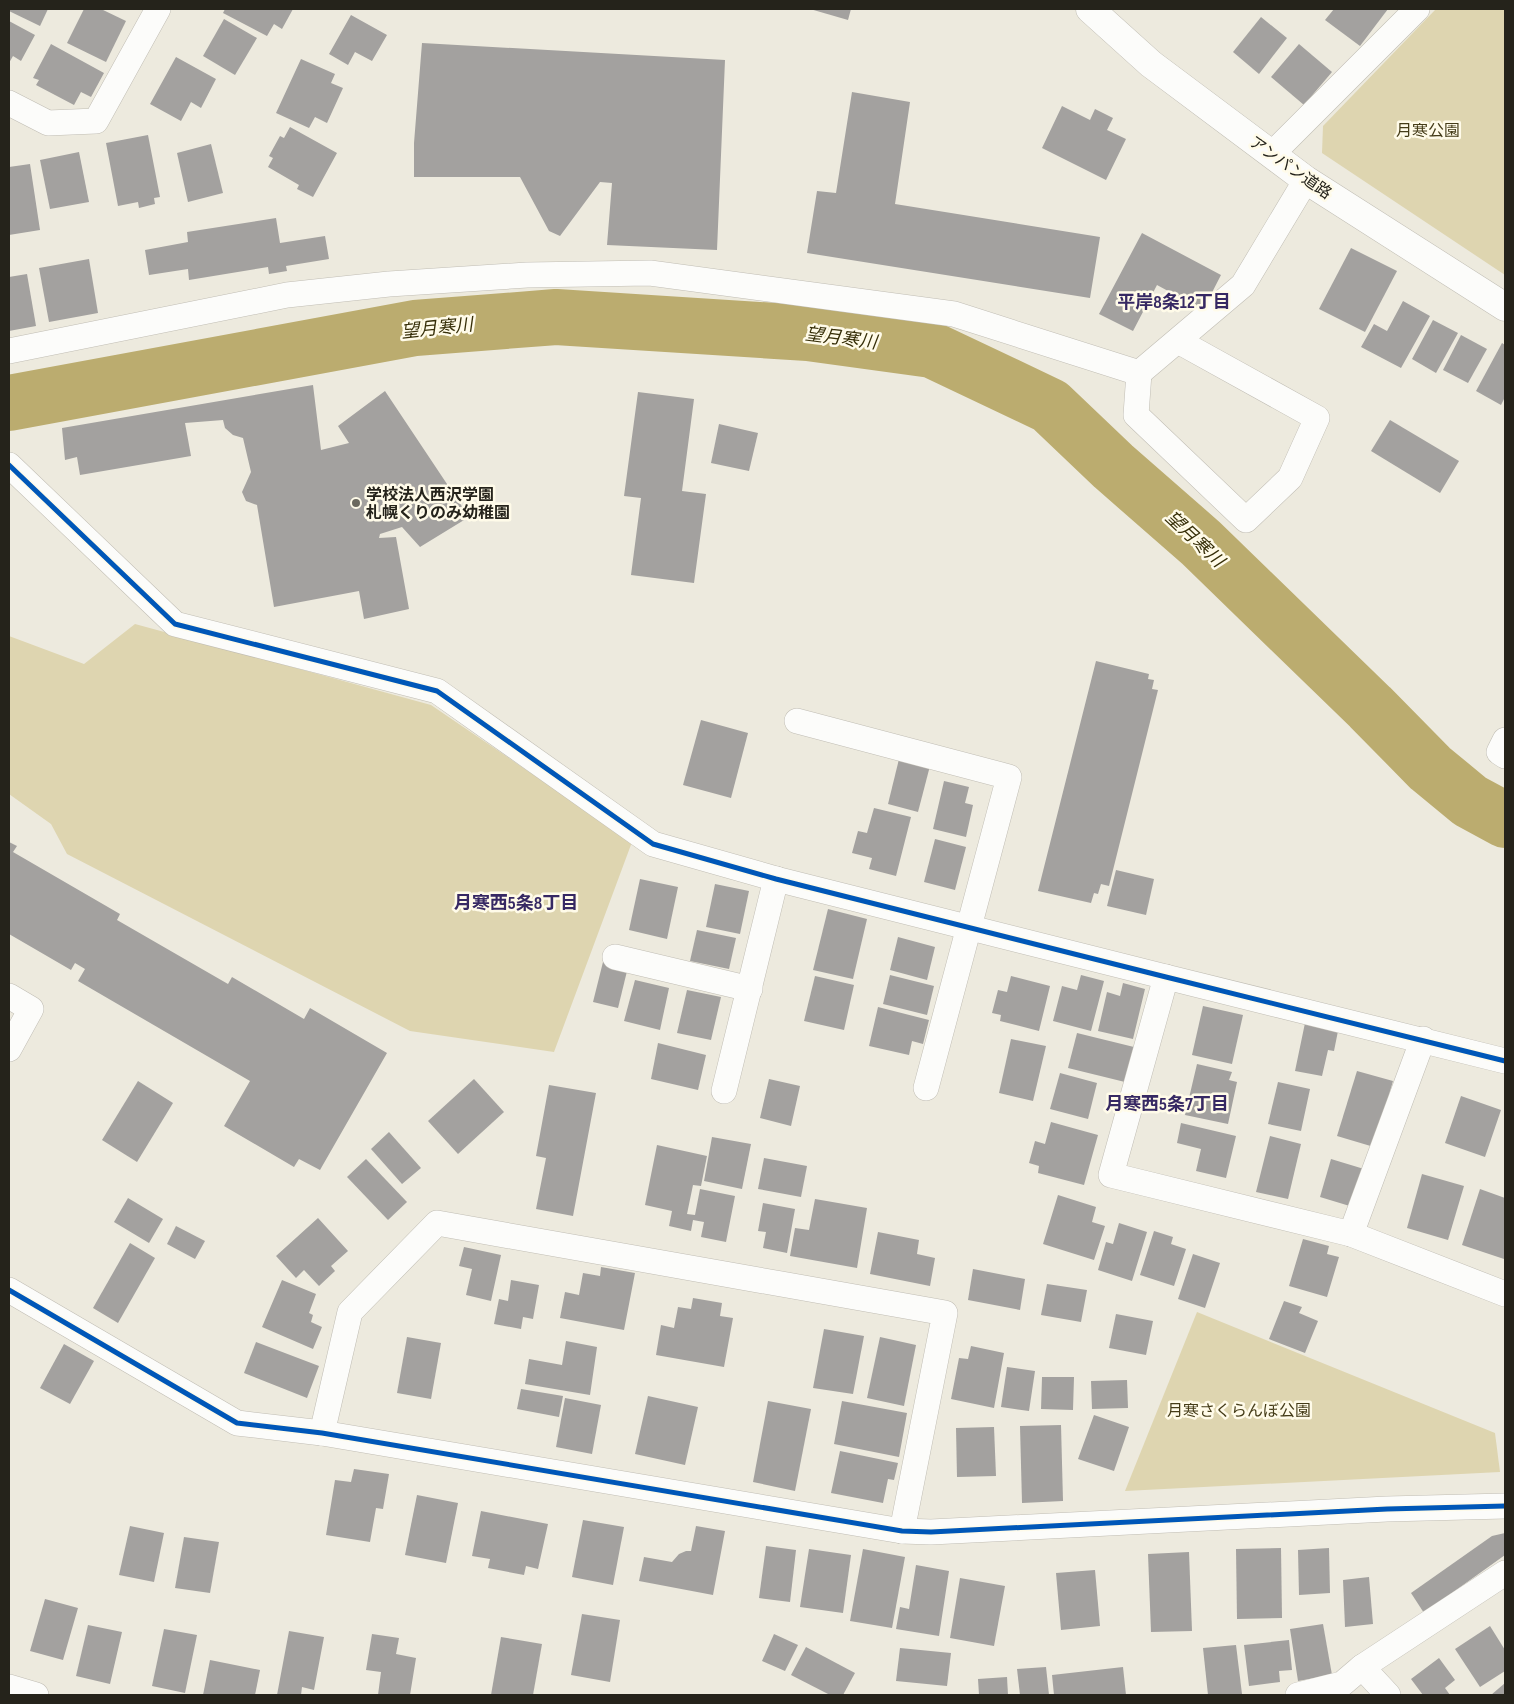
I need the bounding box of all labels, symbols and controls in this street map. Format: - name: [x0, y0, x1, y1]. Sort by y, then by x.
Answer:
- park label: 月寒公園: [1396, 122, 1460, 141]
- street label: アンパン道路: [1245, 133, 1335, 204]
- district label: 平岸8条12丁目: [1117, 292, 1231, 313]
- water label: 望月寒川: [400, 314, 476, 343]
- water label: 望月寒川: [804, 324, 880, 354]
- place label: 学校法人西沢学園 札幌くりのみ幼稚園: [366, 486, 510, 523]
- marker: 学校法人西沢学園 札幌くりのみ幼稚園: [350, 497, 362, 509]
- water label: 望月寒川: [1161, 507, 1230, 573]
- district label: 月寒西5条8丁目: [454, 893, 578, 914]
- district label: 月寒西5条7丁目: [1105, 1094, 1229, 1115]
- park label: 月寒さくらんぼ公園: [1167, 1402, 1311, 1421]

